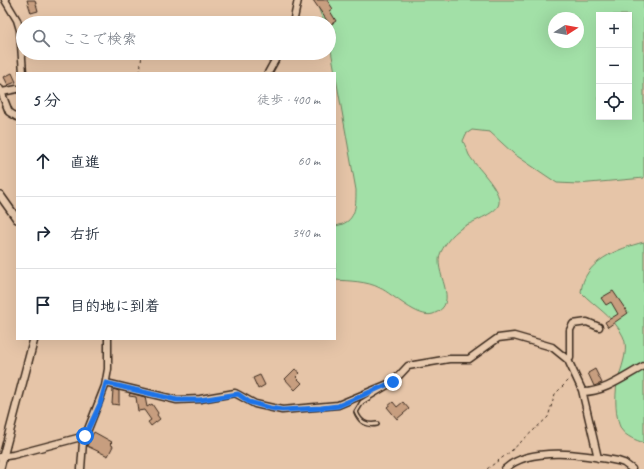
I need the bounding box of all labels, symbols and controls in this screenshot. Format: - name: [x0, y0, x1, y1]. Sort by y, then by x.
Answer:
- north arrow: [548, 12, 584, 48]
- map controls: [596, 12, 632, 120]
- button: +: [596, 12, 632, 48]
- search box: [16, 16, 336, 60]
- icon: search: [30, 27, 52, 49]
- text: ここで検索: [62, 30, 137, 49]
- button: −: [596, 48, 632, 84]
- button: locate: [596, 84, 632, 120]
- text: 5 分: [32, 90, 61, 111]
- text: 徒歩 · 400 m: [257, 92, 320, 108]
- icon: ahead: [32, 150, 54, 172]
- text: 直進: [70, 153, 100, 172]
- text: 60 m: [298, 153, 320, 169]
- icon: right: [32, 222, 54, 244]
- text: 右折: [70, 225, 100, 244]
- text: 340 m: [292, 225, 320, 241]
- icon: arrive: [32, 294, 54, 316]
- text: 目的地に到着: [70, 297, 160, 316]
- route end: [384, 373, 402, 391]
- route start: [76, 427, 94, 445]

